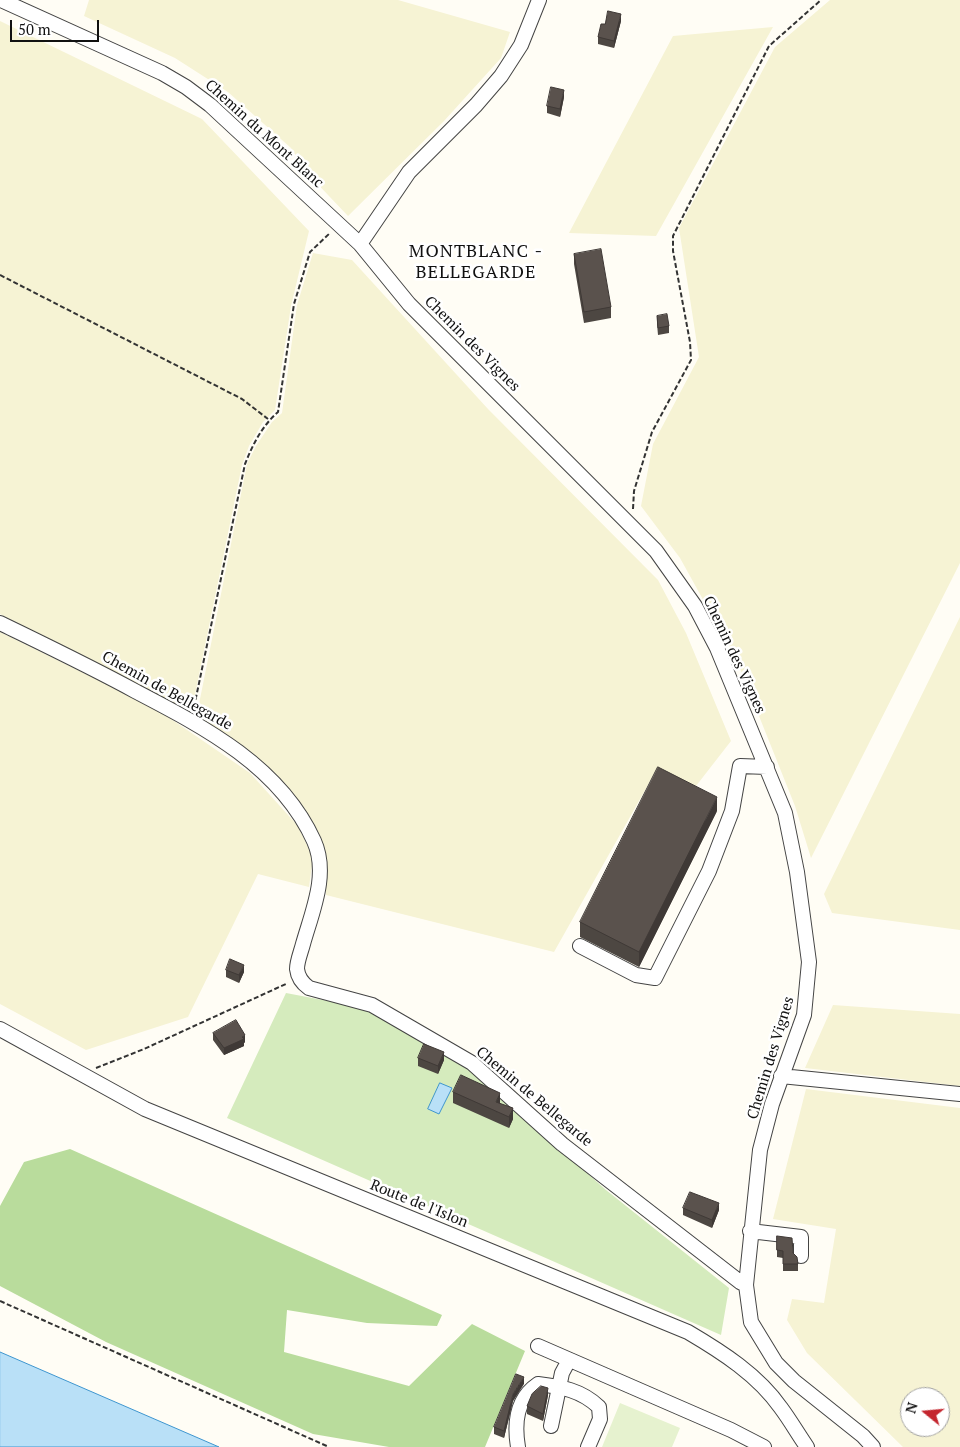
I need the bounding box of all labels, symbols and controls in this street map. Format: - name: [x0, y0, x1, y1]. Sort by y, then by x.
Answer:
- scale bar: [12, 10, 101, 42]
- text: 50 m: [18, 19, 51, 39]
- street label: Chemin du Mont Blanc: [201, 76, 327, 192]
- district label: MONTBLANC - BELLEGARDE: [407, 241, 545, 284]
- street label: Chemin des Vignes: [421, 293, 523, 395]
- street label: Chemin des Vignes: [699, 593, 769, 717]
- street label: Chemin de Bellegarde: [99, 648, 235, 734]
- street label: Chemin des Vignes: [744, 994, 798, 1122]
- street label: Chemin de Bellegarde: [472, 1043, 596, 1151]
- street label: Route de l'Islon: [368, 1176, 470, 1232]
- north arrow: [900, 1387, 950, 1437]
- text: N: [900, 1400, 922, 1416]

